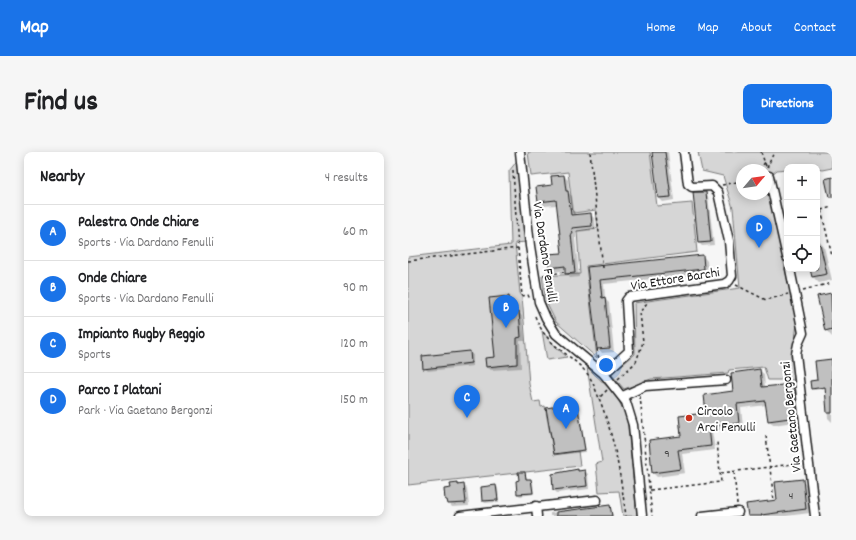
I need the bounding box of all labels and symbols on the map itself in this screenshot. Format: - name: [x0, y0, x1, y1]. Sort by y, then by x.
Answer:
- north arrow: [736, 164, 772, 200]
- street label: Via Dardano Fenulli: [526, 201, 562, 304]
- pin: D: [746, 215, 772, 248]
- street label: Via Ettore Barchi: [630, 263, 722, 297]
- pin: B: [493, 295, 519, 328]
- your location: [596, 355, 616, 375]
- street label: Via Gaetano Bergonzi: [776, 360, 808, 473]
- pin: C: [454, 385, 480, 418]
- pin: A: [553, 396, 579, 429]
- place label: Circolo Arci Fenulli: [697, 402, 756, 438]
- marker: Circolo Arci Fenulli: [684, 413, 694, 423]
- house number: 9: [664, 446, 670, 463]
- house number: 4: [789, 488, 794, 505]

